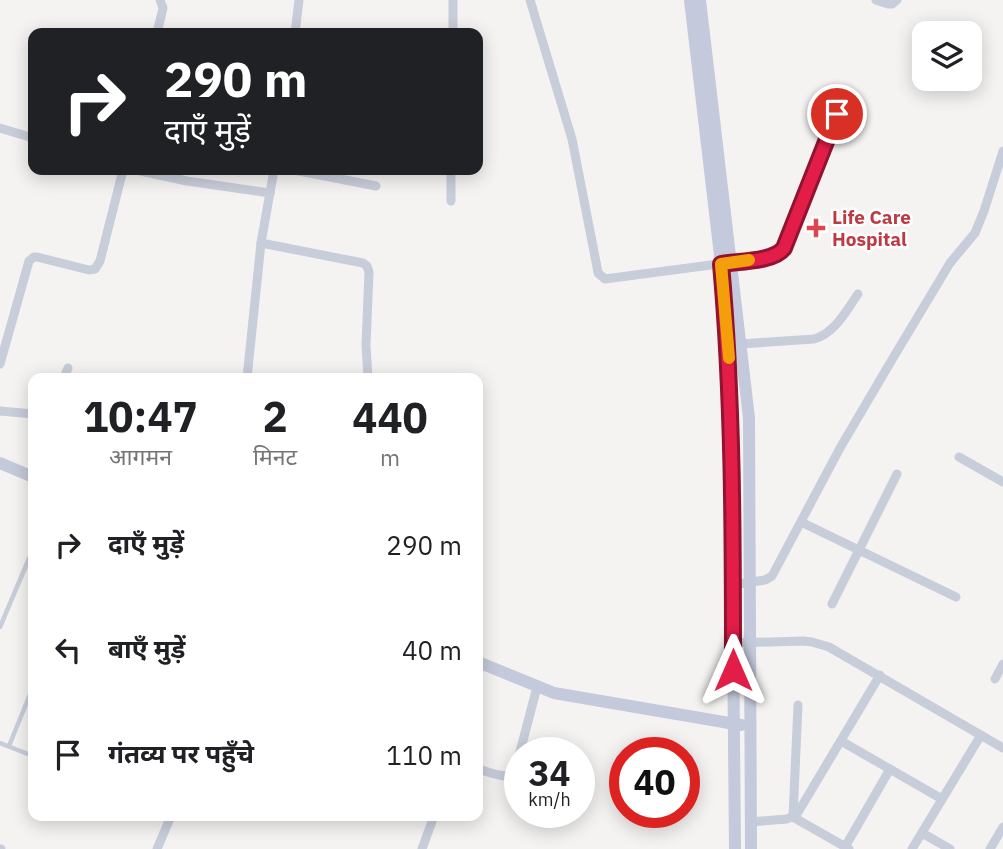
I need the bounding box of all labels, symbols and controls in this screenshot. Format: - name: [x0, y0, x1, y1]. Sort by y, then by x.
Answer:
- map controls: [912, 21, 982, 91]
- button: layers: [912, 21, 982, 91]
- text: 290 m: [164, 47, 308, 110]
- icon: right: [49, 56, 140, 147]
- pin: [807, 84, 867, 144]
- icon: arrive: [818, 95, 856, 133]
- text: दाएँ मुड़ें: [164, 109, 251, 151]
- place label: Life Care Hospital: [832, 205, 911, 251]
- marker: Life Care Hospital: [806, 218, 826, 238]
- text: 10:47: [83, 389, 198, 444]
- text: 2: [262, 389, 288, 444]
- text: 440: [352, 390, 428, 445]
- text: आगमन: [109, 441, 172, 471]
- text: मिनट: [253, 441, 297, 471]
- text: m: [380, 442, 400, 472]
- icon: right: [49, 526, 87, 564]
- text: दाएँ मुड़ें: [108, 526, 184, 560]
- text: 290 m: [386, 528, 462, 562]
- icon: left: [49, 631, 87, 669]
- text: बाएँ मुड़ें: [108, 631, 185, 665]
- text: 40 m: [402, 633, 462, 667]
- position arrow: [696, 633, 770, 707]
- icon: arrive: [49, 736, 87, 774]
- text: गंतव्य पर पहुँचे: [108, 736, 254, 770]
- speed limit sign: 40: [609, 737, 700, 828]
- text: 110 m: [386, 738, 462, 772]
- text: 34: [528, 750, 571, 796]
- text: km/h: [528, 788, 571, 811]

